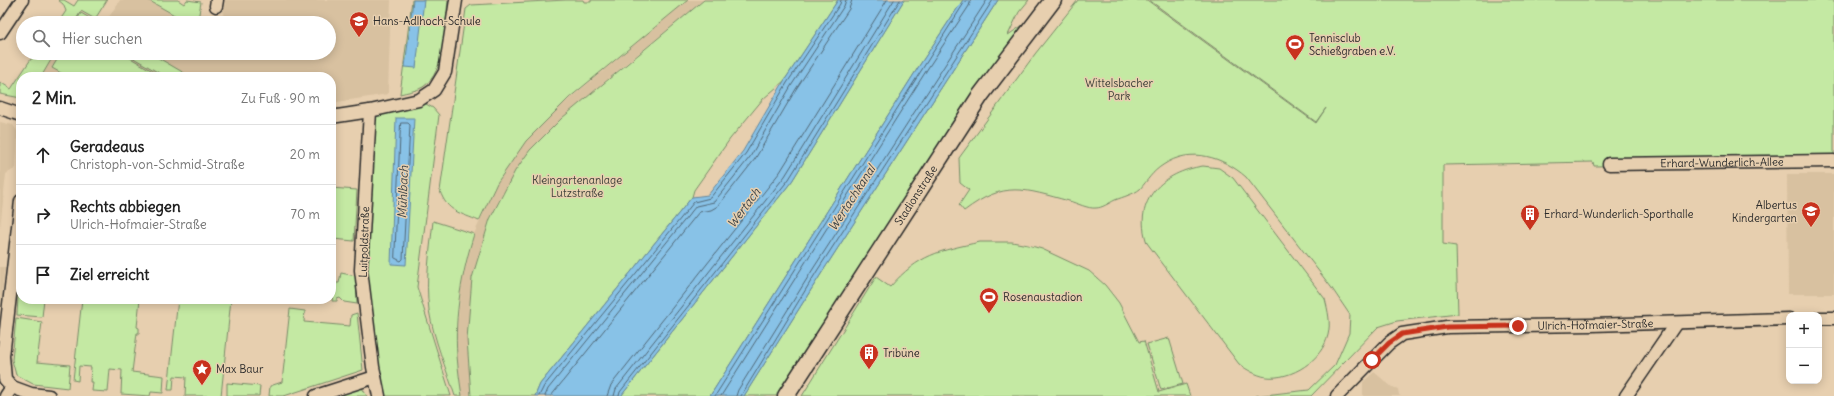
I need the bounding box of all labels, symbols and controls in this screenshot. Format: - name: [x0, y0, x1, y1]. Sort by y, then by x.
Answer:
- school or university icon: Hans-Adlhoch-Schule: [348, 10, 370, 38]
- place label: Hans-Adlhoch-Schule: [373, 14, 481, 28]
- search box: [16, 16, 336, 60]
- icon: search: [30, 27, 52, 49]
- text: Hier suchen: [62, 29, 142, 48]
- place label: Tennisclub Schießgraben e.V.: [1309, 31, 1396, 58]
- sports icon: Tennisclub Schießgraben e.V.: [1284, 33, 1306, 61]
- park label: Wittelsbacher Park: [1085, 76, 1153, 103]
- text: 2 Min.: [32, 87, 76, 109]
- text: Zu Fuß · 90 m: [241, 90, 320, 107]
- text: Geradeaus: [70, 137, 144, 156]
- icon: ahead: [32, 144, 54, 166]
- text: 20 m: [290, 146, 320, 163]
- street label: Erhard-Wunderlich-Allee: [1660, 155, 1784, 170]
- text: Christoph-von-Schmid-Straße: [70, 156, 245, 173]
- water label: Wertachkanal: [825, 160, 880, 233]
- street label: Stadionstraße: [891, 163, 940, 228]
- water label: Mühlbach: [394, 164, 411, 219]
- park label: Kleingartenanlage Lutzstraße: [532, 173, 622, 200]
- water label: Wertach: [724, 184, 764, 230]
- text: Rechts abbiegen: [70, 197, 181, 216]
- place label: Albertus Kindergarten: [1732, 198, 1797, 225]
- school or university icon: Albertus Kindergarten: [1800, 200, 1822, 228]
- building icon: Erhard-Wunderlich-Sporthalle: [1519, 203, 1541, 231]
- icon: right: [32, 204, 54, 226]
- text: 70 m: [291, 206, 320, 223]
- street label: Luitpoldstraße: [356, 206, 372, 278]
- place label: Erhard-Wunderlich-Sporthalle: [1544, 207, 1693, 221]
- text: Ulrich-Hofmaier-Straße: [70, 216, 207, 233]
- icon: arrive: [32, 264, 54, 286]
- text: Ziel erreicht: [70, 265, 149, 284]
- sports icon: Rosenaustadion: [978, 286, 1000, 314]
- place label: Rosenaustadion: [1003, 290, 1082, 304]
- map controls: [1786, 312, 1822, 384]
- button: +: [1786, 312, 1822, 348]
- street label: Ulrich-Hofmaier-Straße: [1537, 316, 1654, 333]
- route end: [1509, 317, 1527, 335]
- building icon: Tribüne: [858, 342, 880, 370]
- place label: Tribüne: [883, 346, 920, 360]
- button: −: [1786, 348, 1822, 384]
- route start: [1363, 351, 1381, 369]
- place icon: Max Baur: [191, 358, 213, 386]
- place label: Max Baur: [216, 362, 264, 376]

